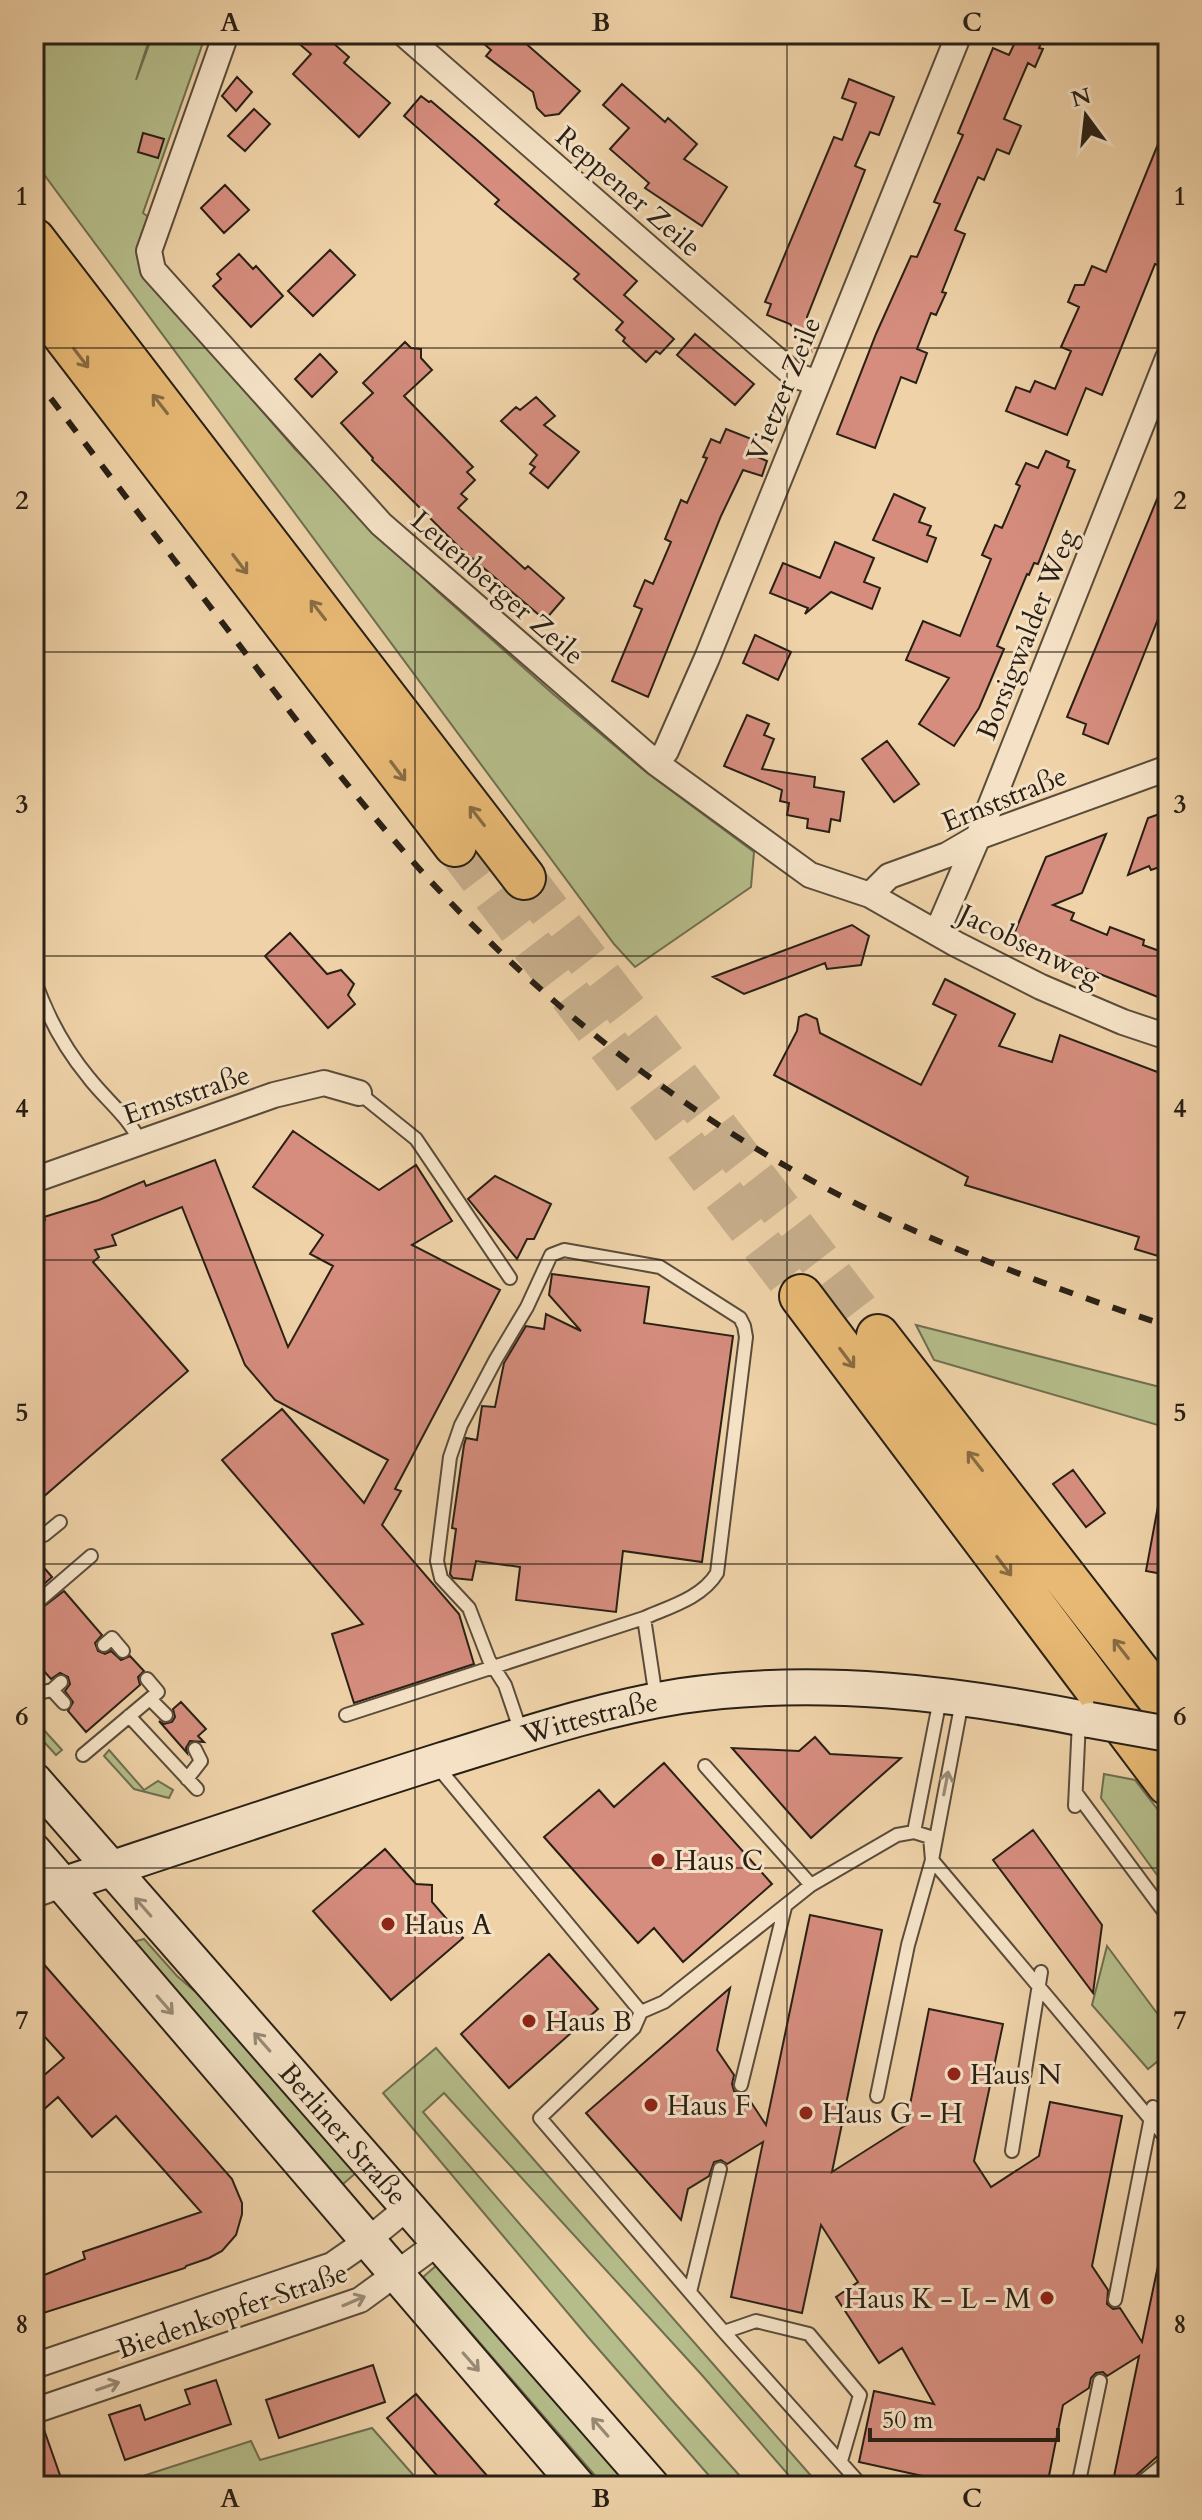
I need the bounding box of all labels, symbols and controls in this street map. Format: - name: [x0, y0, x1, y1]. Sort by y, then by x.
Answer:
- text: A: [220, 5, 240, 40]
- text: B: [592, 5, 610, 40]
- text: C: [962, 5, 982, 40]
- north arrow: [1046, 76, 1126, 156]
- text: N: [1068, 81, 1094, 115]
- street label: Reppener Zeile: [547, 118, 709, 266]
- text: 1: [15, 179, 29, 214]
- text: 1: [1173, 179, 1187, 214]
- street label: Vietzer Zeile: [738, 311, 830, 468]
- one-way arrow: [73, 347, 90, 368]
- one-way arrow: [151, 394, 168, 415]
- text: 2: [15, 483, 29, 518]
- text: 2: [1173, 483, 1187, 518]
- street label: Leuenberger Zeile: [403, 502, 592, 674]
- street label: Borsigwalder Weg: [967, 523, 1087, 745]
- one-way arrow: [231, 553, 248, 574]
- one-way arrow: [310, 600, 327, 621]
- street label: Ernststraße: [936, 757, 1072, 841]
- one-way arrow: [389, 760, 406, 781]
- text: 3: [15, 787, 29, 822]
- text: 3: [1173, 787, 1187, 822]
- one-way arrow: [468, 806, 485, 827]
- street label: Jacobsenweg: [949, 893, 1107, 997]
- street label: Ernststraße: [118, 1056, 255, 1134]
- text: 4: [15, 1091, 29, 1126]
- text: 4: [1173, 1091, 1187, 1126]
- one-way arrow: [839, 1347, 856, 1368]
- text: 5: [15, 1395, 29, 1430]
- text: 5: [1173, 1395, 1187, 1430]
- one-way arrow: [967, 1451, 984, 1472]
- one-way arrow: [995, 1555, 1012, 1576]
- one-way arrow: [1113, 1639, 1130, 1660]
- street label: Wittestraße: [516, 1682, 661, 1754]
- text: 6: [15, 1699, 29, 1734]
- text: 6: [1173, 1699, 1187, 1734]
- one-way arrow: [940, 1771, 955, 1796]
- place label: Haus C: [674, 1842, 763, 1880]
- marker: Haus C: [649, 1851, 667, 1869]
- one-way arrow: [134, 1898, 152, 1918]
- place label: Haus A: [404, 1906, 492, 1944]
- marker: Haus A: [379, 1915, 397, 1933]
- one-way arrow: [156, 1994, 174, 2014]
- text: 7: [15, 2003, 29, 2038]
- place label: Haus B: [545, 2003, 632, 2041]
- text: 7: [1173, 2003, 1187, 2038]
- marker: Haus B: [520, 2012, 538, 2030]
- one-way arrow: [253, 2033, 271, 2053]
- street label: Berliner Straße: [270, 2055, 416, 2214]
- place label: Haus N: [970, 2056, 1062, 2094]
- marker: Haus N: [945, 2065, 963, 2083]
- place label: Haus F: [667, 2087, 751, 2125]
- place label: Haus G - H: [822, 2095, 963, 2133]
- marker: Haus F: [642, 2096, 660, 2114]
- marker: Haus G - H: [797, 2104, 815, 2122]
- street label: Biedenkopfer Straße: [112, 2254, 353, 2368]
- place label: Haus K - L - M: [844, 2280, 1031, 2318]
- marker: Haus K - L - M: [1038, 2289, 1056, 2307]
- one-way arrow: [341, 2293, 365, 2308]
- text: 8: [15, 2307, 29, 2342]
- text: 8: [1173, 2307, 1187, 2342]
- one-way arrow: [462, 2351, 480, 2371]
- one-way arrow: [95, 2377, 120, 2392]
- scale bar: [870, 2392, 1058, 2442]
- text: 50 m: [882, 2404, 934, 2437]
- one-way arrow: [591, 2418, 609, 2438]
- text: A: [220, 2481, 240, 2516]
- text: B: [592, 2481, 610, 2516]
- text: C: [962, 2481, 982, 2516]

